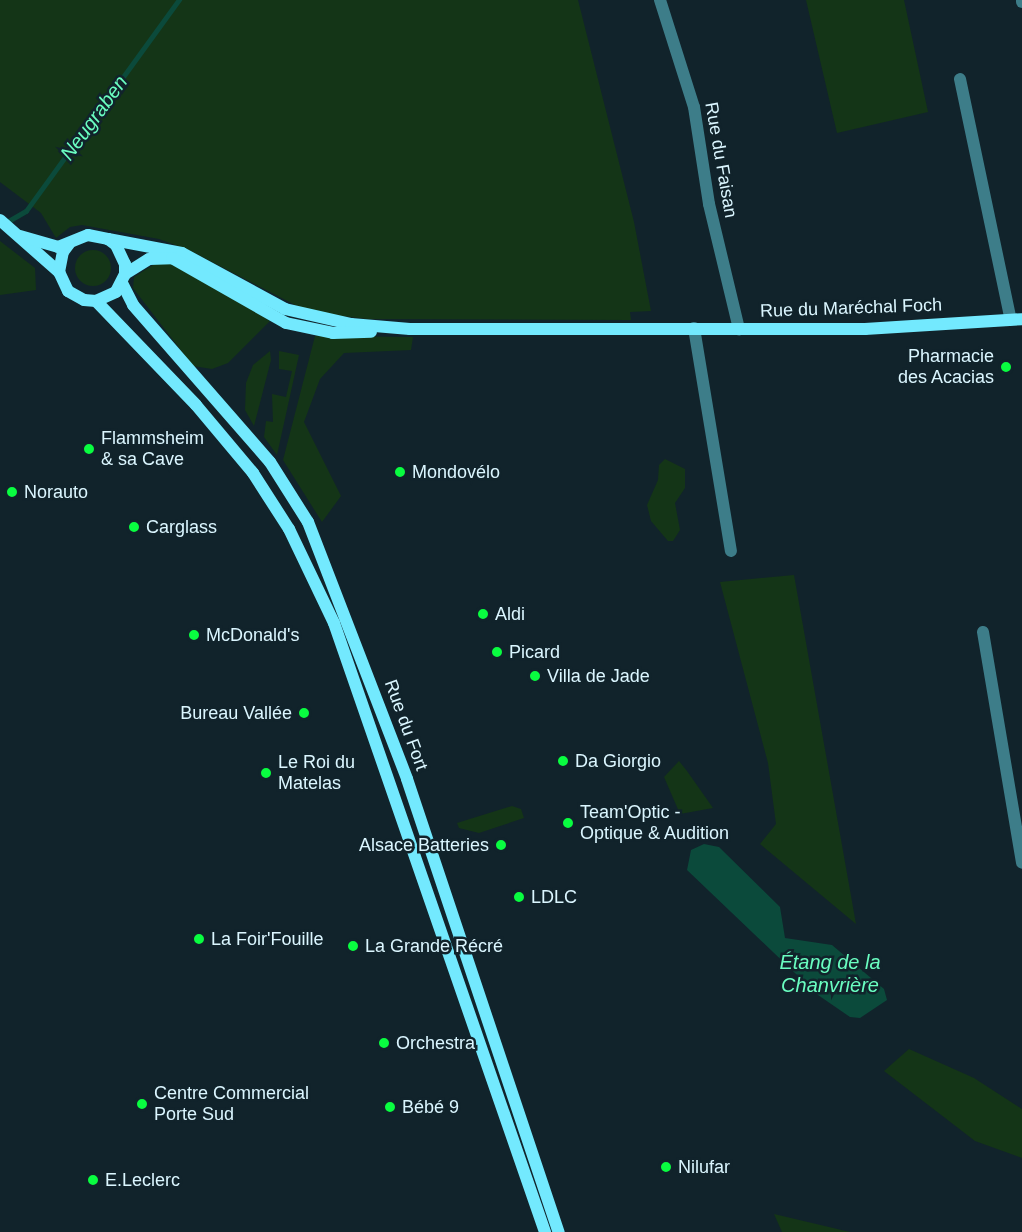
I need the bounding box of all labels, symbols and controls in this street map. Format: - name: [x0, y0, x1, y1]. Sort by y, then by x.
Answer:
- water label: Neugraben: [55, 71, 133, 165]
- street label: Rue du Faisan: [700, 100, 742, 220]
- street label: Rue du Maréchal Foch: [760, 294, 942, 322]
- place label: Pharmacie des Acacias: [897, 346, 994, 388]
- marker: Pharmacie des Acacias: [999, 360, 1013, 374]
- place label: Flammsheim & sa Cave: [101, 428, 204, 470]
- marker: Flammsheim & sa Cave: [82, 442, 96, 456]
- place label: Mondovélo: [412, 461, 500, 483]
- marker: Mondovélo: [393, 465, 407, 479]
- place label: Norauto: [24, 481, 88, 503]
- marker: Norauto: [5, 485, 19, 499]
- place label: Carglass: [146, 516, 217, 538]
- marker: Carglass: [127, 520, 141, 534]
- place label: Aldi: [495, 603, 525, 625]
- marker: Aldi: [476, 607, 490, 621]
- place label: McDonald's: [206, 624, 299, 646]
- marker: McDonald's: [187, 628, 201, 642]
- place label: Picard: [509, 641, 560, 663]
- marker: Picard: [490, 645, 504, 659]
- place label: Villa de Jade: [547, 665, 650, 687]
- marker: Villa de Jade: [528, 669, 542, 683]
- street label: Rue du Fort: [380, 677, 432, 773]
- place label: Bureau Vallée: [180, 702, 292, 724]
- marker: Bureau Vallée: [297, 706, 311, 720]
- place label: Da Giorgio: [575, 750, 661, 772]
- place label: Le Roi du Matelas: [278, 752, 355, 795]
- marker: Da Giorgio: [556, 754, 570, 768]
- marker: Le Roi du Matelas: [259, 766, 273, 780]
- place label: Team'Optic - Optique & Audition: [580, 802, 730, 844]
- marker: Team'Optic - Optique & Audition: [561, 816, 575, 830]
- place label: Alsace Batteries: [359, 834, 489, 856]
- marker: Alsace Batteries: [494, 838, 508, 852]
- place label: LDLC: [531, 886, 577, 908]
- marker: LDLC: [512, 890, 526, 904]
- place label: La Foir'Fouille: [211, 928, 323, 950]
- marker: La Foir'Fouille: [192, 932, 206, 946]
- place label: La Grande Récré: [365, 935, 503, 957]
- marker: La Grande Récré: [346, 939, 360, 953]
- water label: Étang de la Chanvrière: [779, 950, 881, 997]
- place label: Orchestra: [396, 1032, 475, 1054]
- marker: Orchestra: [377, 1036, 391, 1050]
- place label: Centre Commercial Porte Sud: [154, 1083, 309, 1126]
- place label: Bébé 9: [402, 1096, 459, 1118]
- marker: Centre Commercial Porte Sud: [135, 1097, 149, 1111]
- marker: Bébé 9: [383, 1100, 397, 1114]
- place label: Nilufar: [678, 1156, 730, 1178]
- marker: Nilufar: [659, 1160, 673, 1174]
- place label: E.Leclerc: [105, 1169, 180, 1191]
- marker: E.Leclerc: [86, 1173, 100, 1187]

